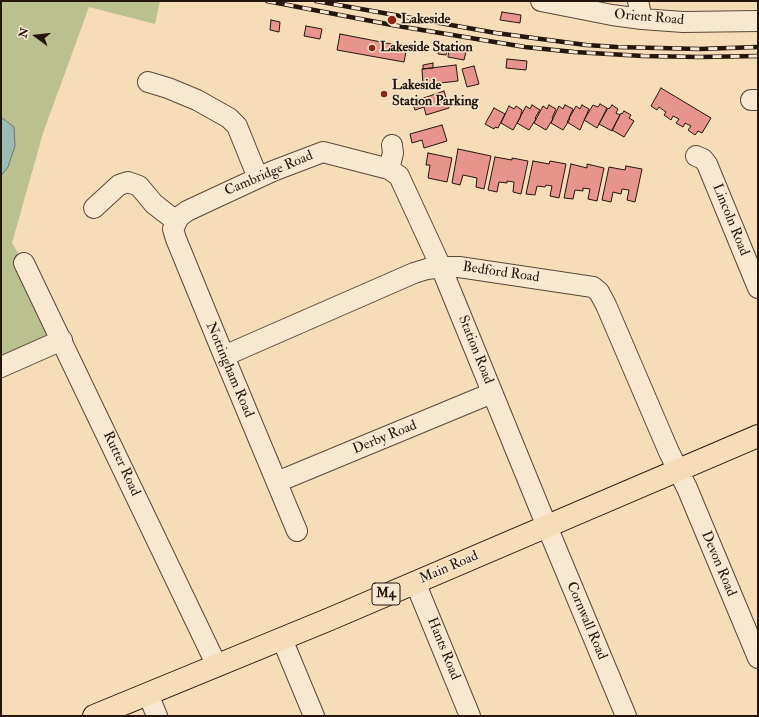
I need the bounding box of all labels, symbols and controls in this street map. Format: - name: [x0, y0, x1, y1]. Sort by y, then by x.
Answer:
- street label: Orient Road: [613, 7, 685, 29]
- place label: Lakeside: [401, 12, 450, 28]
- marker: Lakeside: [386, 14, 398, 26]
- north arrow: [16, 16, 56, 56]
- text: N: [16, 26, 31, 39]
- place label: Lakeside Station: [380, 40, 473, 56]
- marker: Lakeside Station: [367, 43, 377, 53]
- place label: Lakeside Station Parking: [392, 78, 478, 110]
- marker: Lakeside Station Parking: [379, 89, 389, 99]
- street label: Cambridge Road: [222, 148, 316, 200]
- street label: Lincoln Road: [708, 181, 752, 259]
- street label: Bedford Road: [462, 259, 540, 287]
- street label: Station Road: [454, 313, 496, 387]
- street label: Nottingham Road: [201, 320, 257, 420]
- street label: Derby Road: [350, 418, 420, 458]
- street label: Rutter Road: [99, 429, 143, 499]
- street label: Devon Road: [697, 529, 739, 599]
- street label: Main Road: [417, 548, 481, 588]
- street label: Cornwall Road: [562, 580, 610, 662]
- road number: M4: [372, 583, 400, 605]
- street label: Hants Road: [423, 615, 463, 683]

